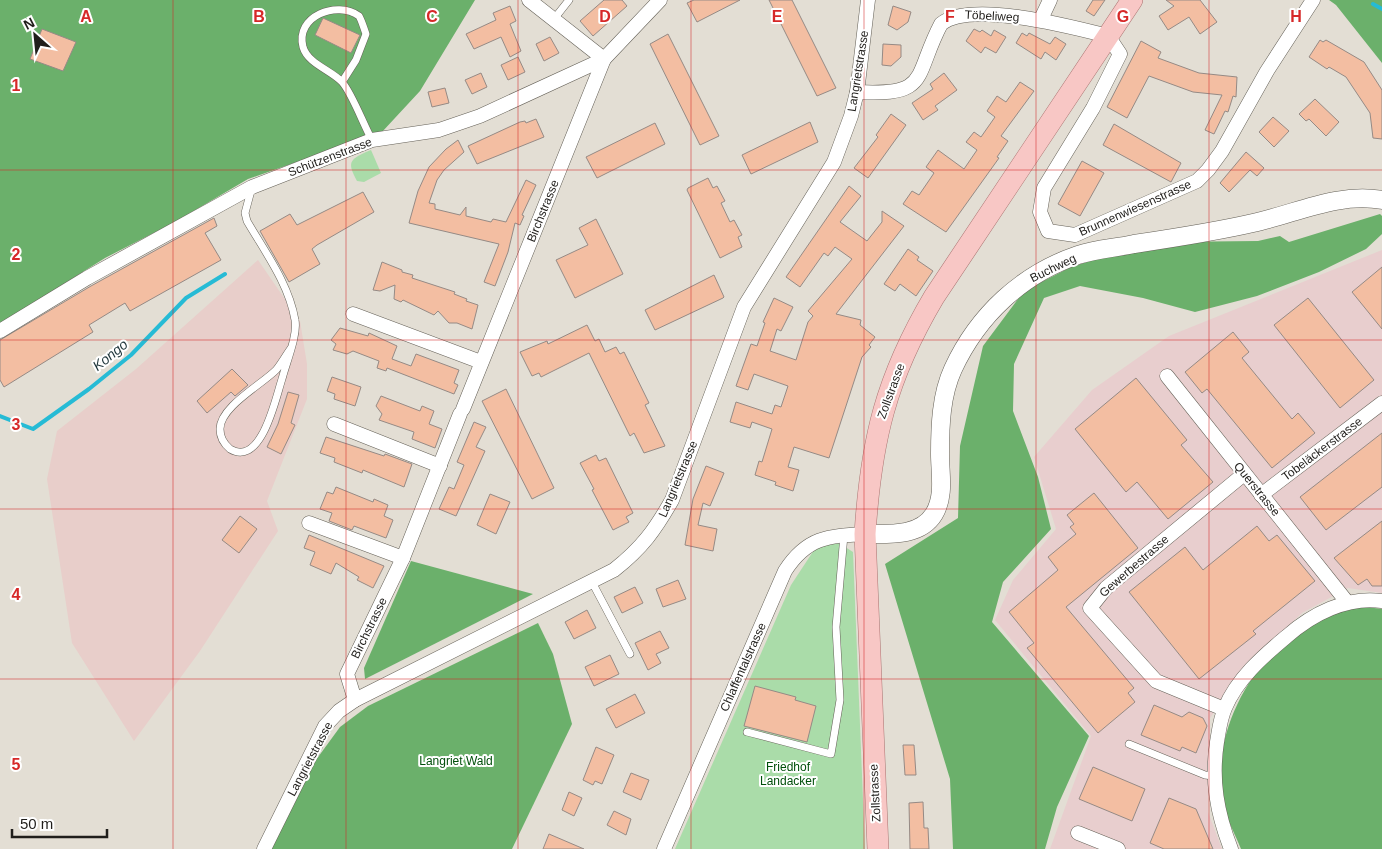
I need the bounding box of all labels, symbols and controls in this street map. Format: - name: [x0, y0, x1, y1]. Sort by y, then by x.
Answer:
- text: A: [80, 8, 92, 25]
- text: B: [253, 8, 265, 25]
- text: C: [426, 8, 438, 25]
- text: D: [599, 8, 611, 25]
- text: E: [772, 8, 783, 25]
- text: F: [945, 8, 955, 25]
- street label: Töbeliweg: [964, 8, 1020, 24]
- text: G: [1117, 8, 1129, 25]
- text: H: [1290, 8, 1302, 25]
- north arrow: [10, 10, 60, 60]
- text: N: [21, 14, 37, 33]
- street label: Langrietstrasse: [845, 29, 871, 113]
- text: 1: [12, 77, 21, 94]
- street label: Schützenstrasse: [286, 134, 374, 179]
- street label: Birchstrasse: [524, 177, 562, 244]
- street label: Brunnenwiesenstrasse: [1077, 177, 1194, 239]
- text: 2: [12, 246, 21, 263]
- street label: Buchweg: [1028, 251, 1078, 285]
- water label: Kongo: [89, 336, 131, 374]
- street label: Zollstrasse: [875, 361, 908, 421]
- street label: Tobeläckerstrasse: [1279, 414, 1365, 484]
- text: 3: [12, 416, 21, 433]
- street label: Langrietstrasse: [656, 438, 701, 519]
- street label: Querstrasse: [1231, 459, 1283, 519]
- street label: Gewerbestrasse: [1096, 532, 1172, 600]
- text: 4: [12, 586, 21, 603]
- street label: Birchstrasse: [348, 595, 390, 661]
- street label: Chlaffentalstrasse: [717, 620, 769, 714]
- street label: Langrietstrasse: [285, 719, 336, 799]
- park label: Langriet Wald: [419, 754, 493, 768]
- text: 5: [12, 756, 21, 773]
- park label: Friedhof Landacker: [760, 760, 816, 788]
- street label: Zollstrasse: [866, 763, 884, 822]
- scale bar: [12, 806, 108, 838]
- text: 50 m: [20, 815, 53, 832]

